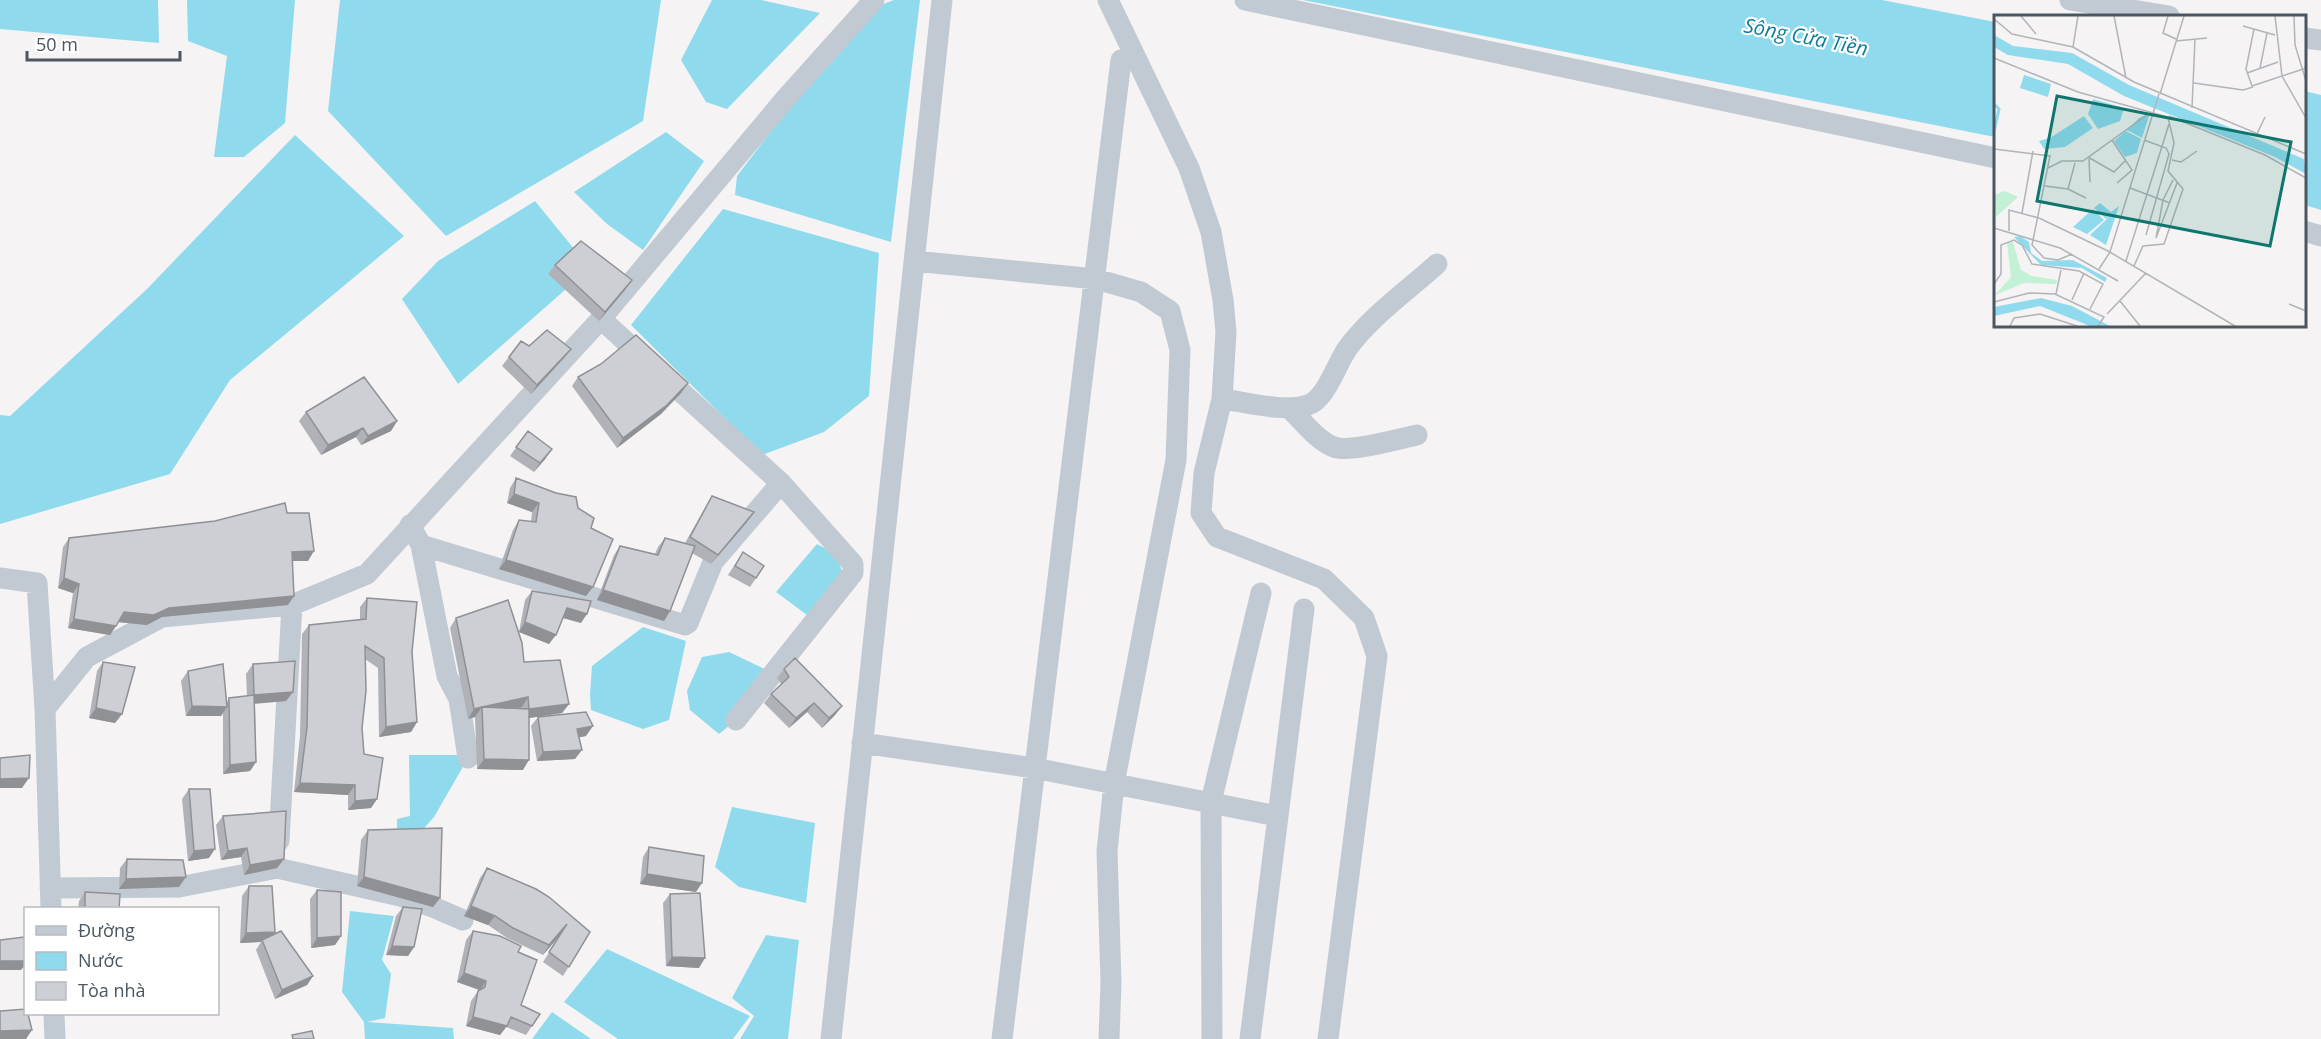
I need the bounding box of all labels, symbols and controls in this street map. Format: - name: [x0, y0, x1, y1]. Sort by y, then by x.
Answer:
- water label: Sông Cửa Tiền: [1742, 11, 1870, 62]
- inset map: [1994, 15, 2306, 327]
- scale bar: [27, 24, 180, 62]
- text: 50 m: [36, 32, 78, 56]
- legend: [24, 907, 219, 1015]
- text: Đường: [78, 918, 135, 942]
- text: Nước: [78, 948, 123, 972]
- text: Tòa nhà: [78, 978, 146, 1002]

